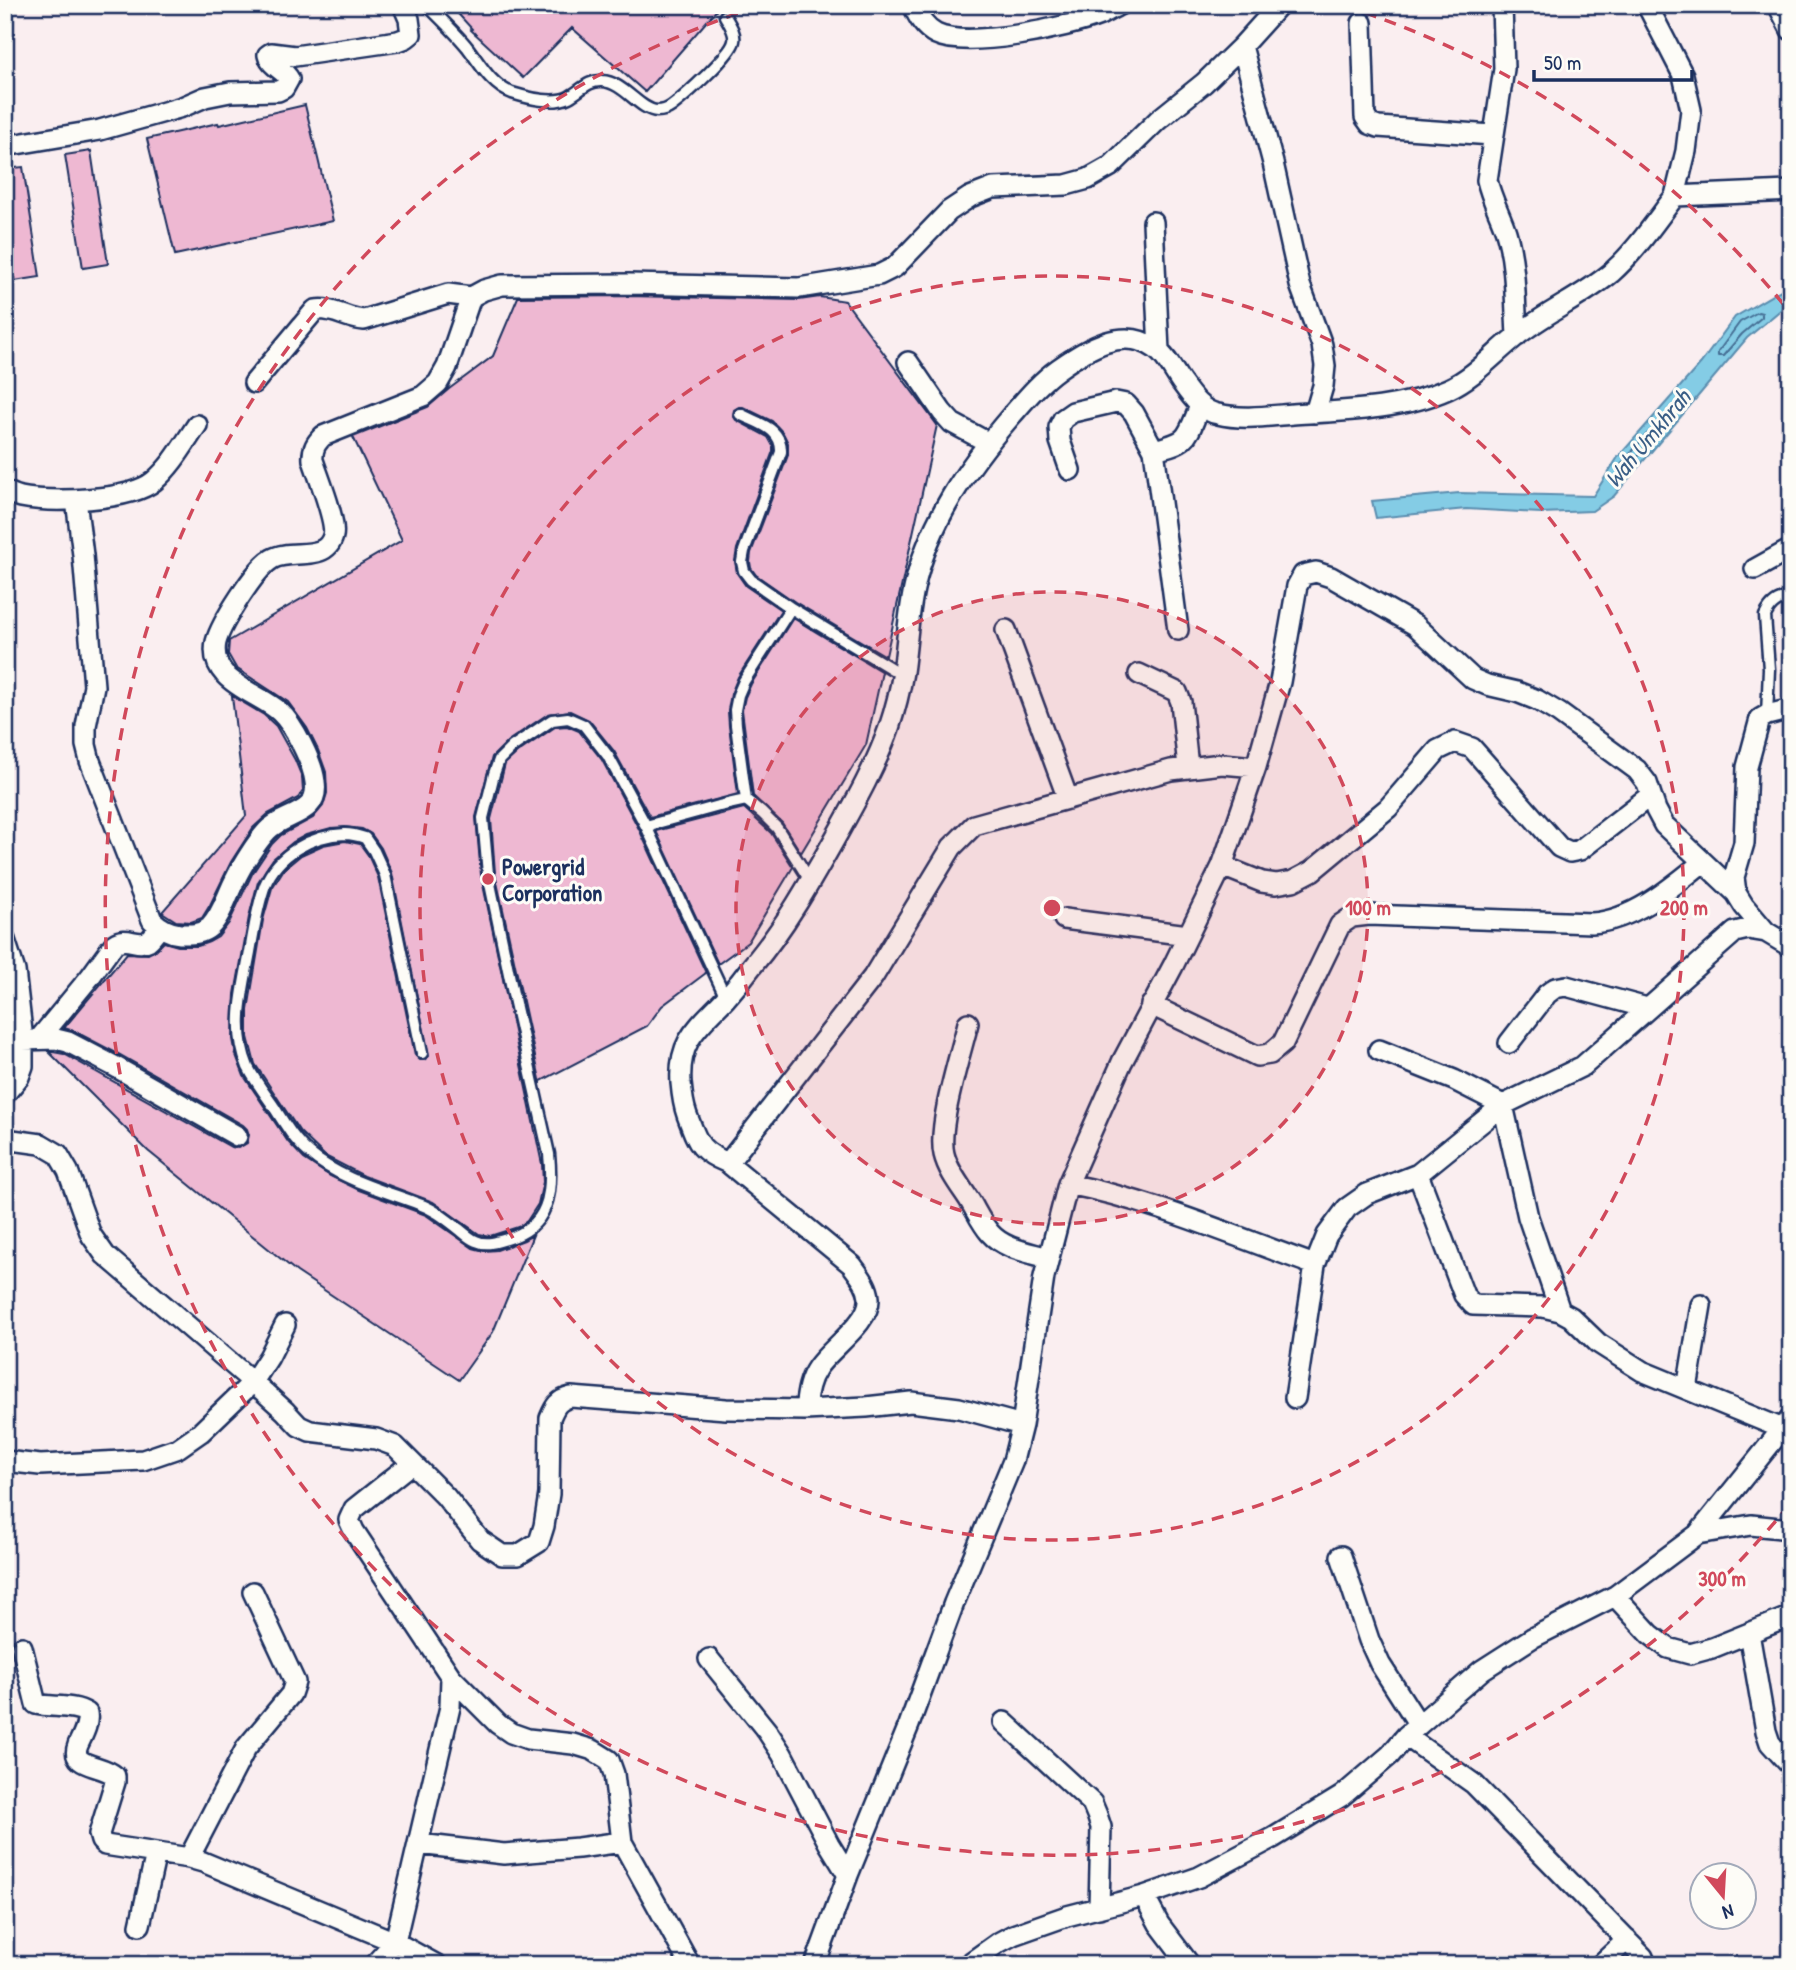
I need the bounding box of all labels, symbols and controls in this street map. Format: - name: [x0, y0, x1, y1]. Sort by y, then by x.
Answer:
- scale bar: [1534, 38, 1691, 82]
- text: 50 m: [1544, 48, 1581, 77]
- water label: Wah Umkhrah: [1597, 381, 1698, 494]
- place label: Powergrid Corporation: [502, 851, 602, 909]
- marker: Powergrid Corporation: [480, 871, 496, 887]
- text: 100 m: [1345, 893, 1391, 922]
- text: 200 m: [1660, 893, 1708, 922]
- centre of rings: [1040, 896, 1064, 920]
- text: 300 m: [1698, 1564, 1746, 1593]
- north arrow: [1688, 1862, 1758, 1932]
- text: N: [1719, 1898, 1737, 1926]

